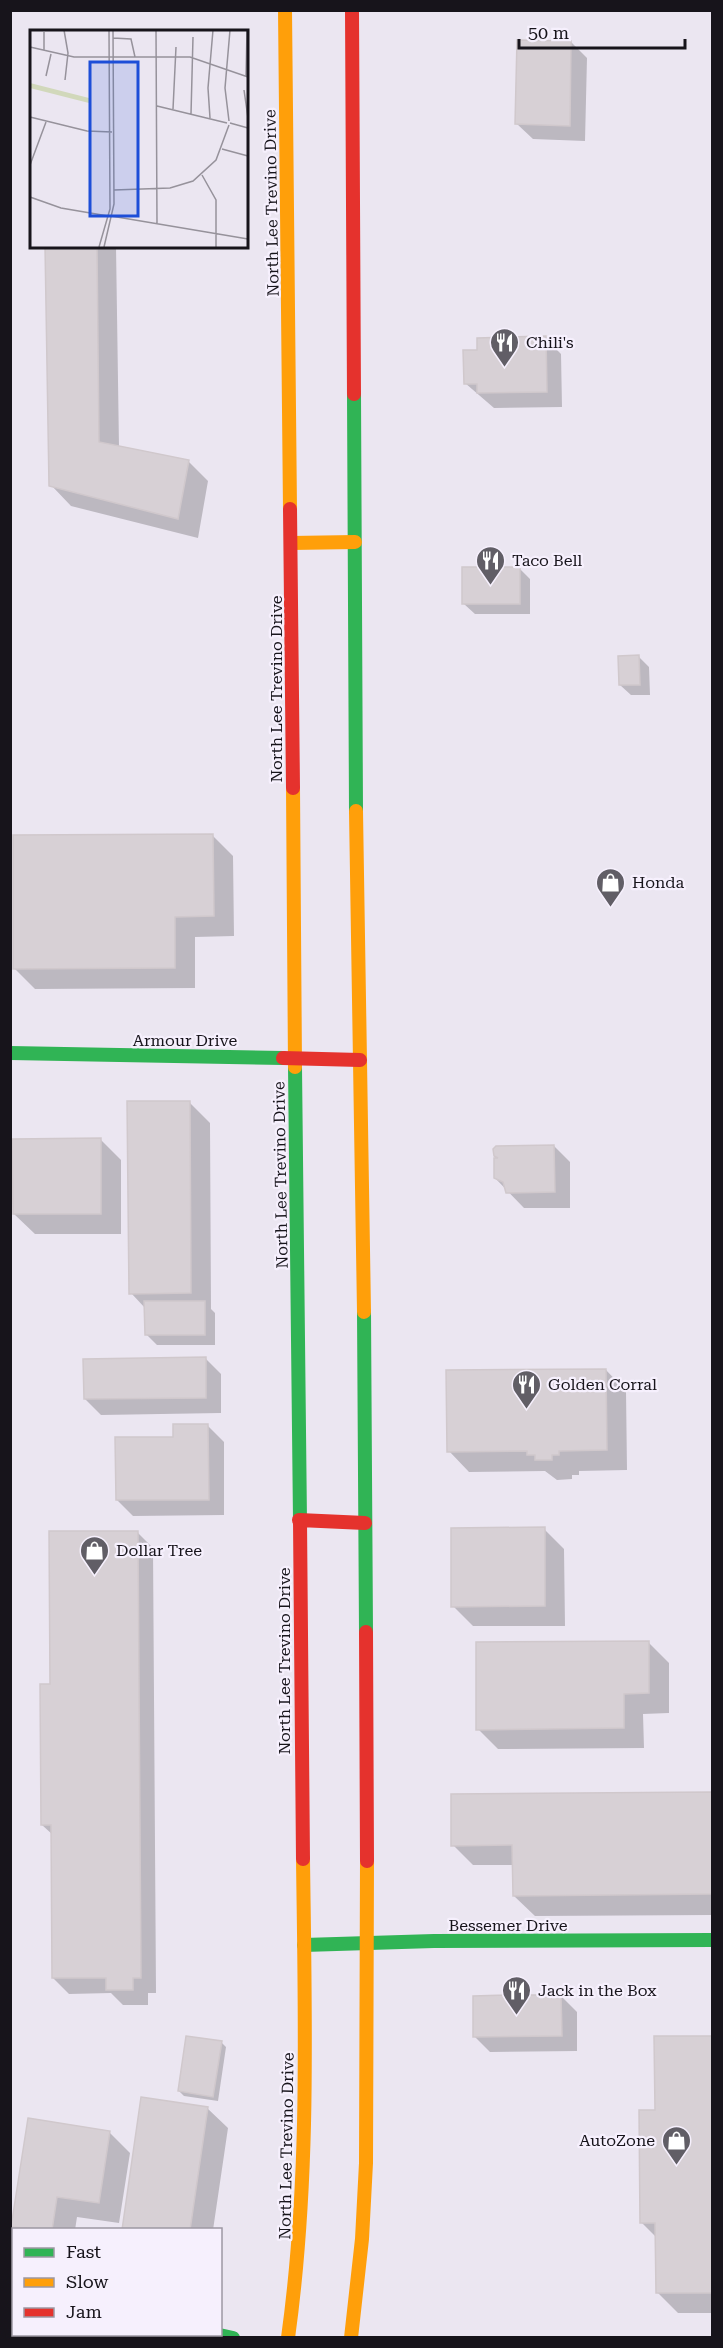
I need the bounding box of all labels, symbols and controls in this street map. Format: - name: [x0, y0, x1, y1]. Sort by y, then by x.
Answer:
- scale bar: [519, 12, 686, 50]
- text: 50 m: [528, 22, 569, 43]
- inset map: [30, 30, 248, 248]
- street label: North Lee Trevino Drive: [260, 109, 283, 297]
- restaurant icon: Chili's: [489, 326, 521, 368]
- place label: Chili's: [526, 333, 574, 352]
- restaurant icon: Taco Bell: [475, 544, 507, 586]
- place label: Taco Bell: [512, 551, 582, 570]
- street label: North Lee Trevino Drive: [267, 595, 286, 783]
- shop icon: Honda: [595, 866, 627, 908]
- place label: Honda: [632, 873, 685, 892]
- street label: Armour Drive: [133, 1031, 237, 1050]
- street label: North Lee Trevino Drive: [269, 1081, 292, 1269]
- restaurant icon: Golden Corral: [511, 1368, 543, 1410]
- place label: Golden Corral: [548, 1375, 657, 1394]
- shop icon: Dollar Tree: [79, 1534, 111, 1576]
- place label: Dollar Tree: [116, 1541, 202, 1560]
- street label: North Lee Trevino Drive: [275, 1567, 294, 1755]
- street label: Bessemer Drive: [448, 1916, 568, 1935]
- restaurant icon: Jack in the Box: [501, 1974, 533, 2016]
- place label: Jack in the Box: [538, 1981, 657, 2000]
- street label: North Lee Trevino Drive: [275, 2052, 298, 2240]
- shop icon: AutoZone: [660, 2124, 692, 2166]
- place label: AutoZone: [579, 2131, 655, 2150]
- legend: [12, 2228, 222, 2336]
- text: Fast: [66, 2241, 101, 2262]
- text: Slow: [66, 2271, 108, 2292]
- text: Jam: [66, 2301, 102, 2322]

